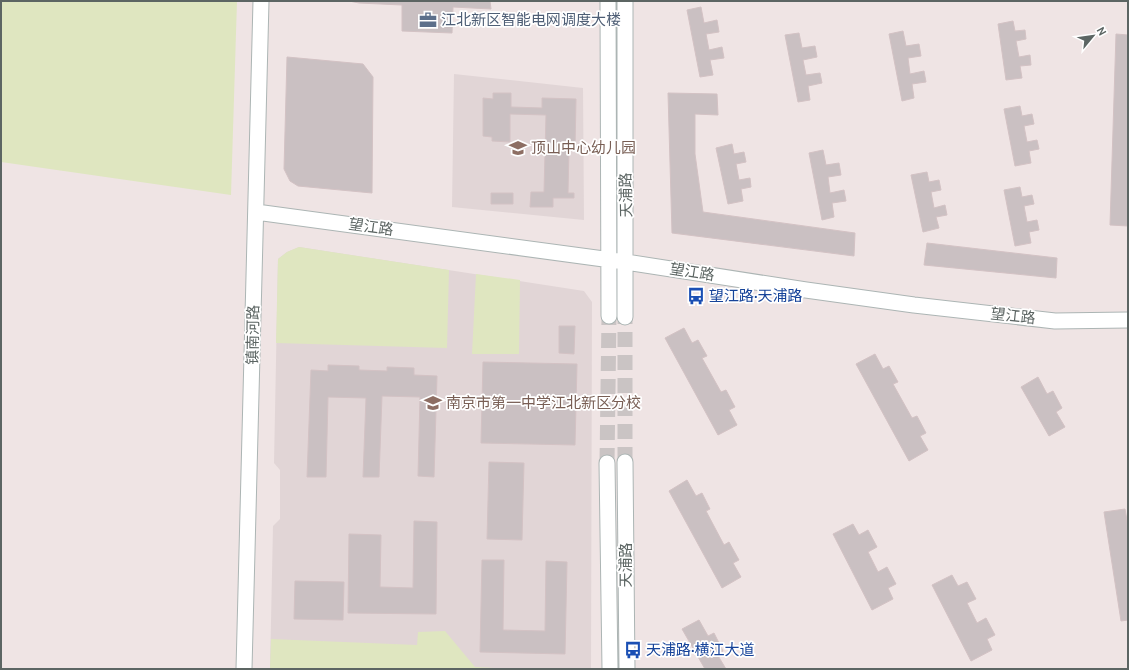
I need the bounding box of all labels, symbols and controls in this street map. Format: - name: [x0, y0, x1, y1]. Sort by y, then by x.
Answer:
- office icon: 江北新区智能电网调度大楼: [418, 10, 438, 30]
- place label: 江北新区智能电网调度大楼: [441, 11, 621, 29]
- north arrow: [1073, 16, 1113, 56]
- text: N: [1094, 24, 1110, 38]
- school or university icon: 顶山中心幼儿园: [508, 138, 528, 158]
- place label: 顶山中心幼儿园: [531, 139, 636, 157]
- street label: 天浦路: [617, 172, 635, 218]
- street label: 望江路: [347, 215, 395, 239]
- street label: 望江路: [668, 260, 716, 284]
- bus stop icon: 望江路·天浦路: [686, 286, 706, 306]
- place label: 望江路·天浦路: [709, 287, 803, 305]
- street label: 镇南河路: [243, 305, 263, 365]
- street label: 望江路: [990, 305, 1036, 327]
- school or university icon: 南京市第一中学江北新区分校: [423, 393, 443, 413]
- place label: 南京市第一中学江北新区分校: [446, 394, 641, 412]
- street label: 天浦路: [617, 542, 635, 588]
- bus stop icon: 天浦路·横江大道: [623, 640, 643, 660]
- place label: 天浦路·横江大道: [646, 641, 755, 659]

